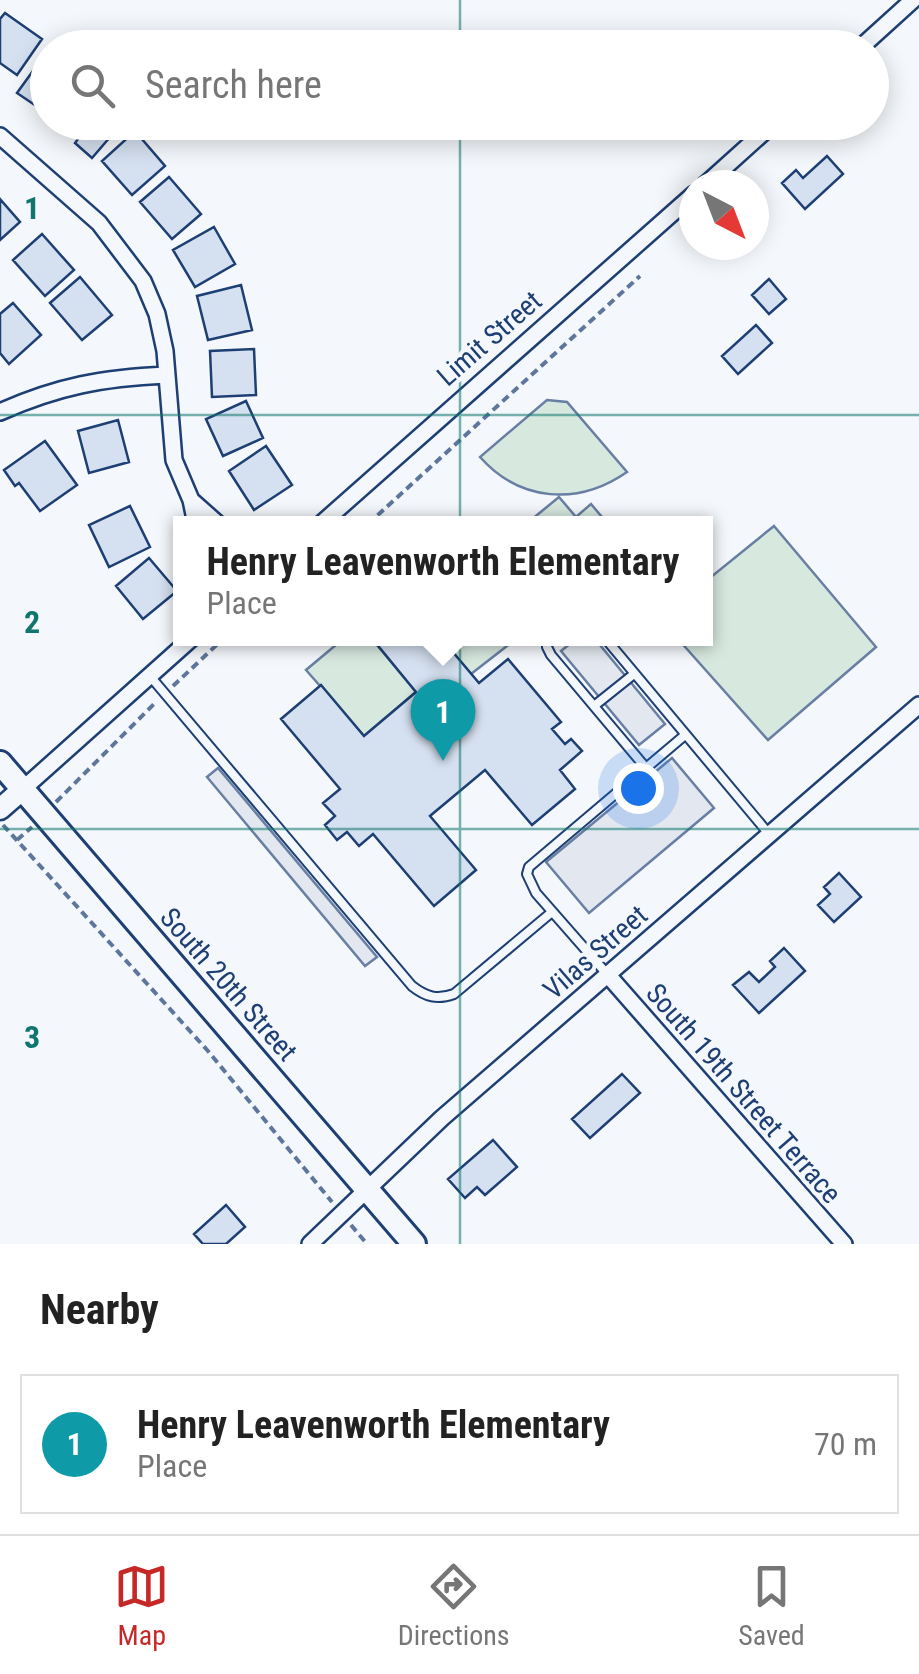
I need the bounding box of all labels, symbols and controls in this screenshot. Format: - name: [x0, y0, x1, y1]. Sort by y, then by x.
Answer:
- search box: [30, 30, 889, 140]
- icon: search: [65, 58, 120, 113]
- text: Search here: [145, 63, 322, 107]
- north arrow: [679, 170, 769, 260]
- text: 1: [24, 189, 40, 227]
- street label: Limit Street: [430, 284, 548, 393]
- popup: [173, 516, 713, 646]
- text: Henry Leavenworth Elementary: [207, 540, 679, 584]
- text: Place: [207, 584, 277, 622]
- text: 2: [24, 603, 40, 641]
- pin: 1: [410, 678, 476, 761]
- your location: [613, 763, 664, 814]
- street label: Vilas Street: [537, 898, 654, 1006]
- street label: South 20th Street: [153, 901, 304, 1068]
- street label: South 19th Street Terrace: [639, 977, 848, 1210]
- text: 3: [24, 1018, 40, 1056]
- text: Nearby: [40, 1285, 159, 1334]
- text: Henry Leavenworth Elementary: [137, 1403, 610, 1447]
- text: 1: [66, 1425, 83, 1463]
- text: 70 m: [814, 1425, 877, 1463]
- text: Place: [137, 1447, 207, 1485]
- tab: Map: [114, 1559, 169, 1652]
- tab: Directions: [398, 1559, 510, 1652]
- tab: Saved: [738, 1559, 805, 1652]

